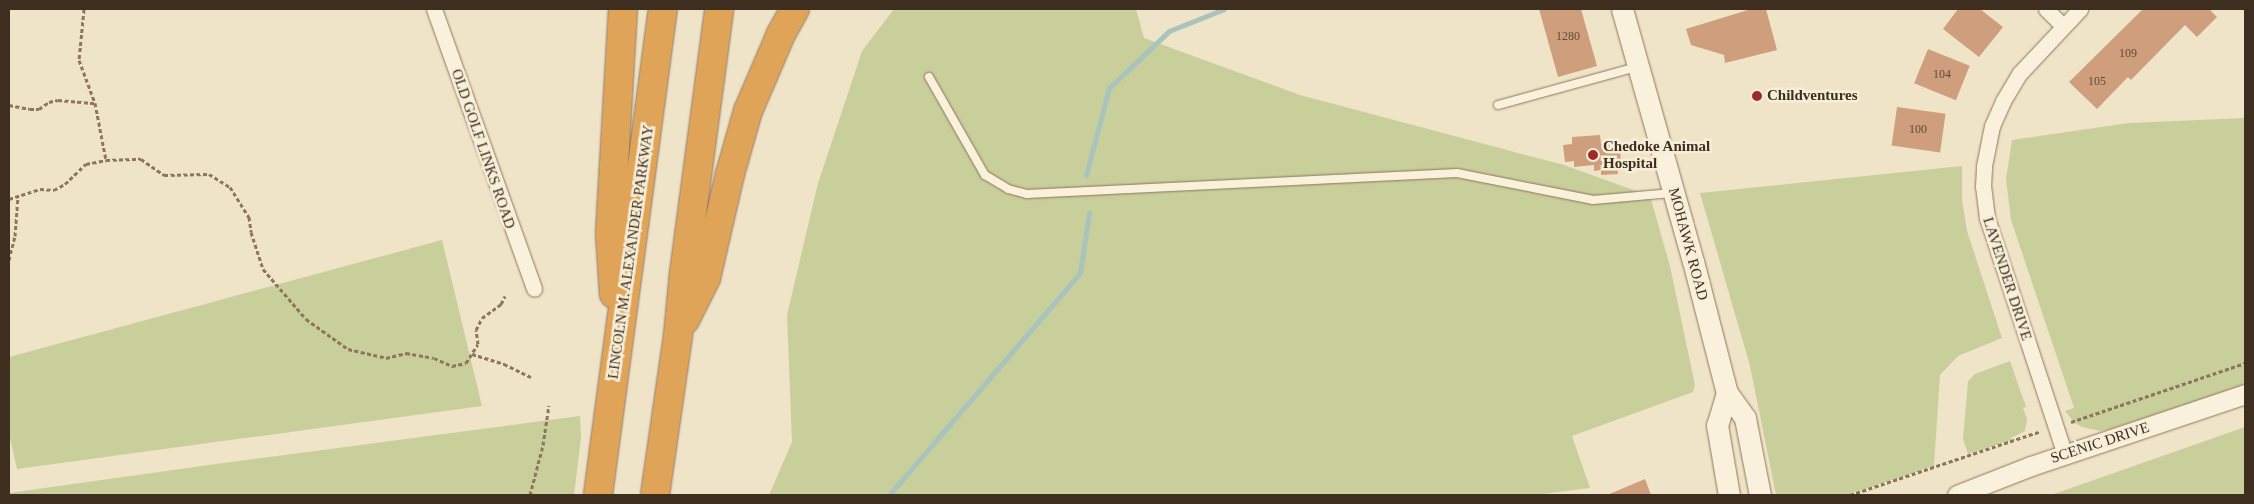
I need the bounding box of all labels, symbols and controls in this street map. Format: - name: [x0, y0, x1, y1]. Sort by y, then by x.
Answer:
- house number: 1280: [1556, 30, 1580, 44]
- house number: 109: [2119, 47, 2137, 61]
- street label: OLD GOLF LINKS ROAD: [447, 67, 519, 231]
- house number: 104: [1933, 68, 1951, 82]
- house number: 105: [2088, 75, 2106, 89]
- place label: Childventures: [1767, 87, 1858, 105]
- marker: Childventures: [1751, 90, 1763, 102]
- street label: LINCOLN M. ALEXANDER PARKWAY: [604, 123, 658, 381]
- house number: 100: [1909, 123, 1927, 137]
- place label: Chedoke Animal Hospital: [1603, 137, 1711, 172]
- marker: Chedoke Animal Hospital: [1587, 149, 1599, 161]
- street label: MOHAWK ROAD: [1664, 186, 1712, 302]
- street label: LAVENDER DRIVE: [1979, 215, 2035, 343]
- street label: SCENIC DRIVE: [2048, 419, 2152, 467]

